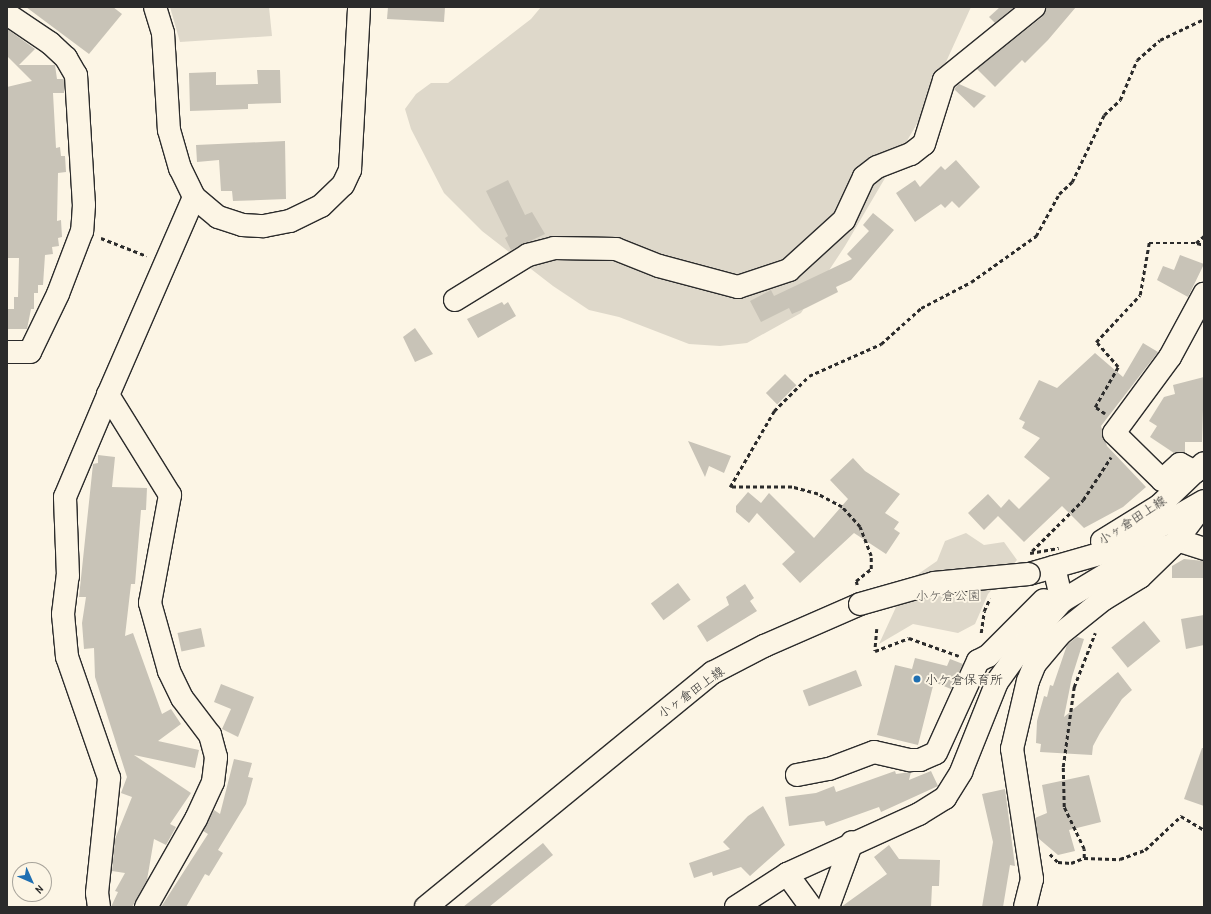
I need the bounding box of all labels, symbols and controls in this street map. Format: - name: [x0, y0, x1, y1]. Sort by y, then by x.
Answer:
- street label: 小ヶ倉田上線: [1095, 492, 1169, 548]
- park label: 小ケ倉公園: [916, 587, 980, 603]
- street label: 小ヶ倉田上線: [655, 663, 727, 721]
- place label: 小ケ倉保育所: [925, 671, 1003, 687]
- marker: 小ケ倉保育所: [912, 674, 922, 684]
- north arrow: [12, 862, 52, 902]
- text: N: [33, 883, 47, 897]

